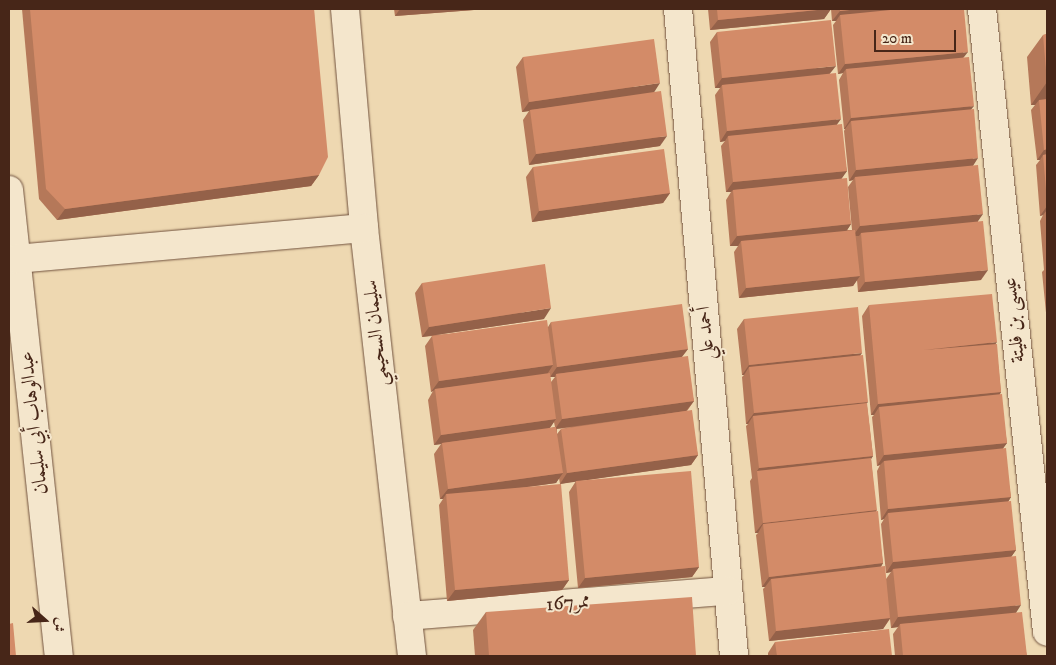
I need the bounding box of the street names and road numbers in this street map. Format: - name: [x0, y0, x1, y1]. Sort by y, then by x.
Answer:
- street label: عيسى بن فليتة: [998, 276, 1030, 364]
- street label: سليمان السحيمي: [358, 279, 394, 387]
- street label: أحمد علي: [692, 305, 720, 361]
- street label: عبدالوهاب أبي سليمان: [15, 350, 53, 496]
- street label: ممر167: [545, 589, 591, 617]

